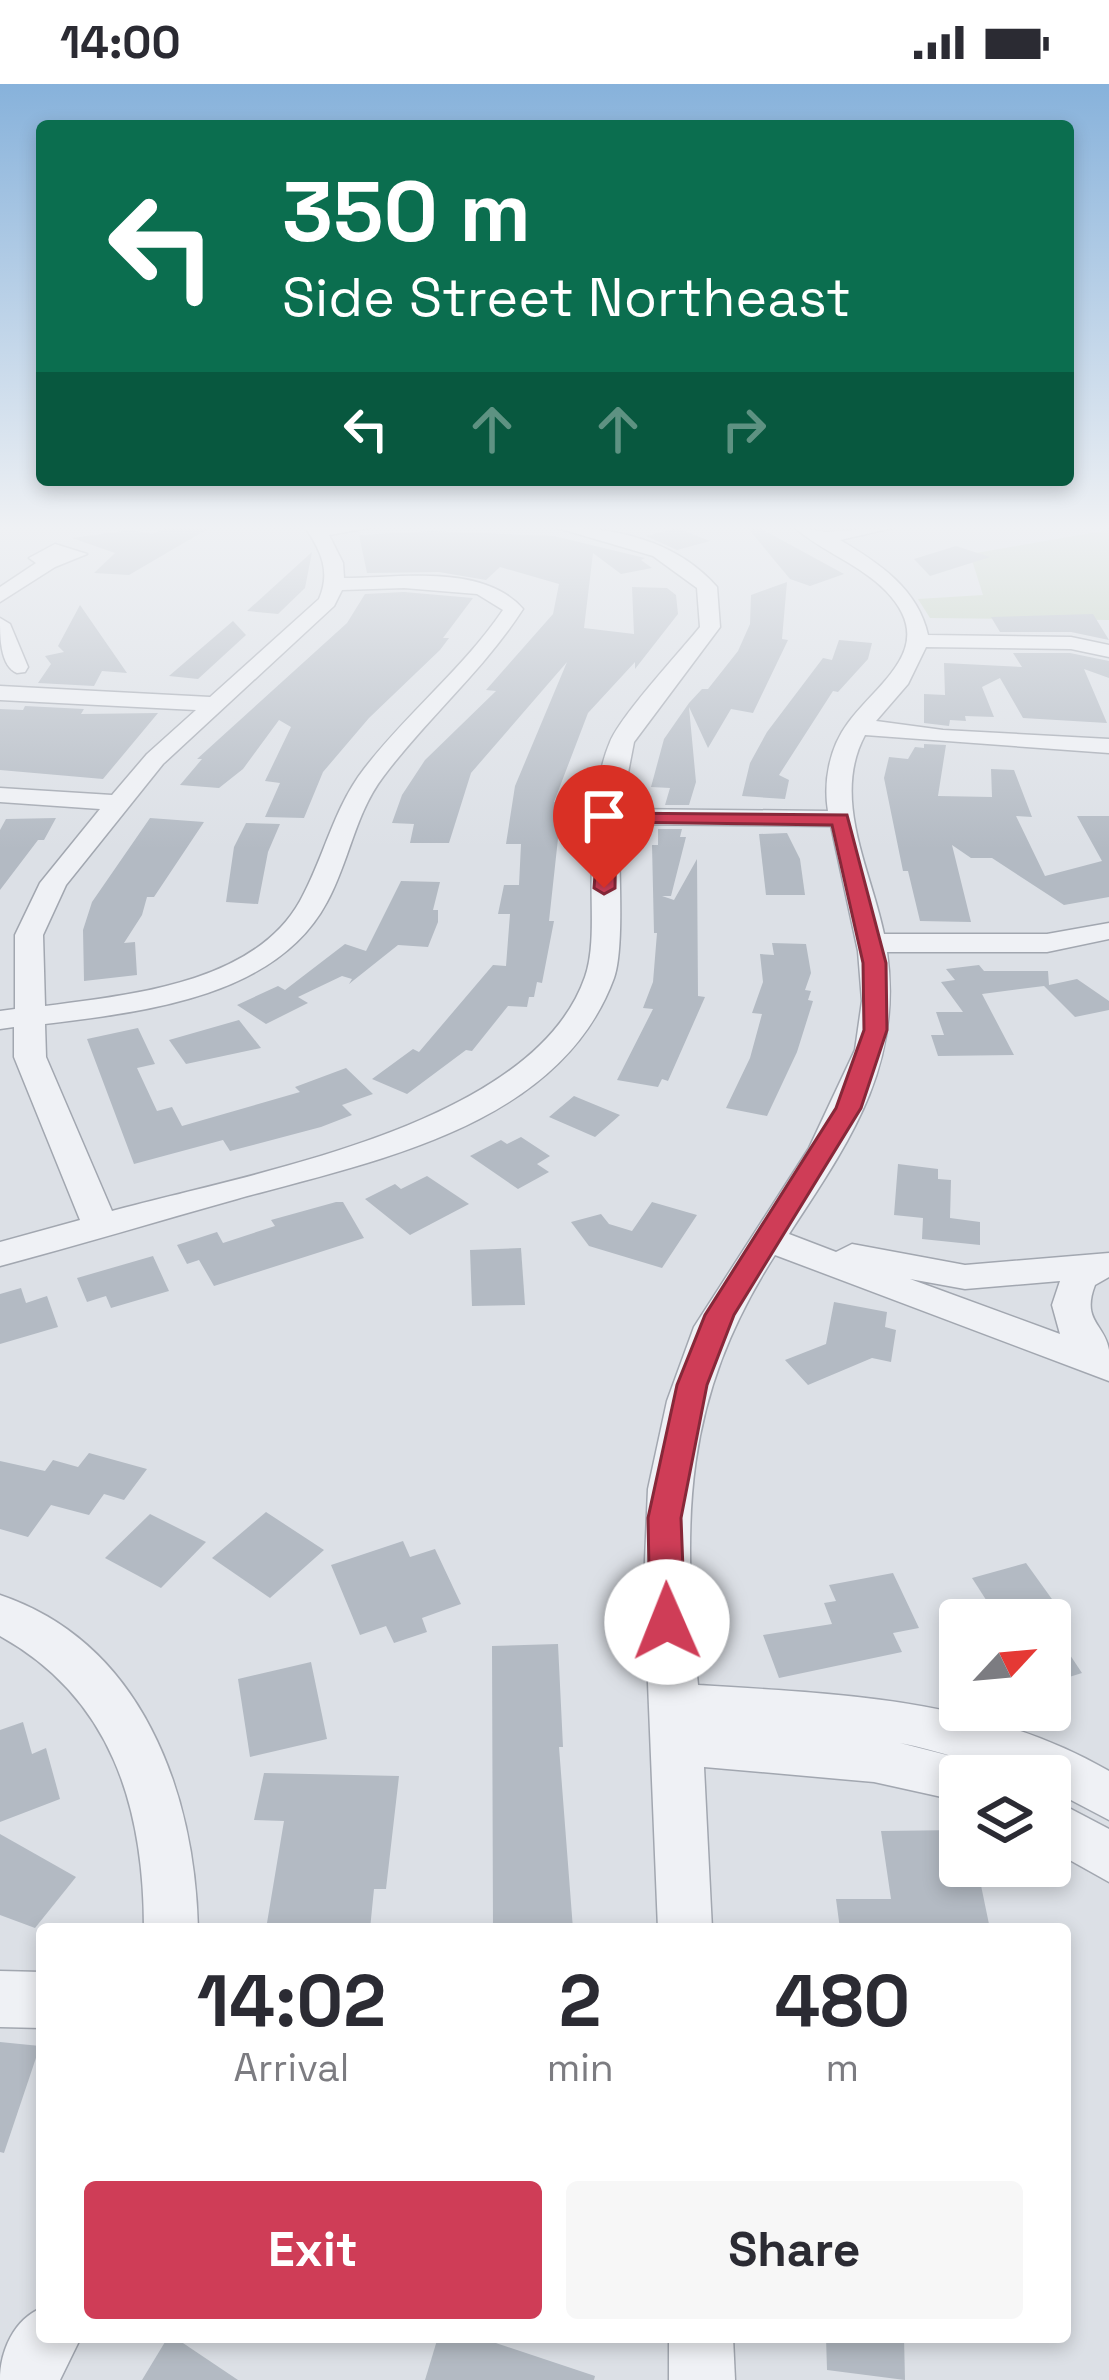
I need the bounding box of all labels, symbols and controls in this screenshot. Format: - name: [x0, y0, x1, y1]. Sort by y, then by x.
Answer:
- text: 14:00: [60, 14, 181, 71]
- text: 350 m: [282, 158, 531, 266]
- icon: left: [84, 168, 240, 324]
- text: Side Street Northeast: [282, 263, 851, 332]
- icon: left: [333, 396, 399, 462]
- icon: ahead: [459, 396, 525, 462]
- icon: ahead: [585, 396, 651, 462]
- icon: right: [711, 396, 777, 462]
- pin: [553, 765, 655, 888]
- icon: arrive: [571, 783, 637, 849]
- position arrow: [604, 1559, 730, 1685]
- north arrow: [939, 1599, 1071, 1731]
- map controls: [939, 1599, 1071, 1887]
- button: layers: [939, 1755, 1071, 1887]
- text: 14:02: [197, 1955, 386, 2047]
- text: 2: [559, 1955, 602, 2047]
- text: 480: [775, 1955, 910, 2047]
- text: Arrival: [233, 2043, 349, 2092]
- text: min: [547, 2043, 614, 2092]
- text: m: [826, 2043, 859, 2092]
- button: Exit: [84, 2181, 542, 2319]
- button: Share: [566, 2181, 1023, 2319]

